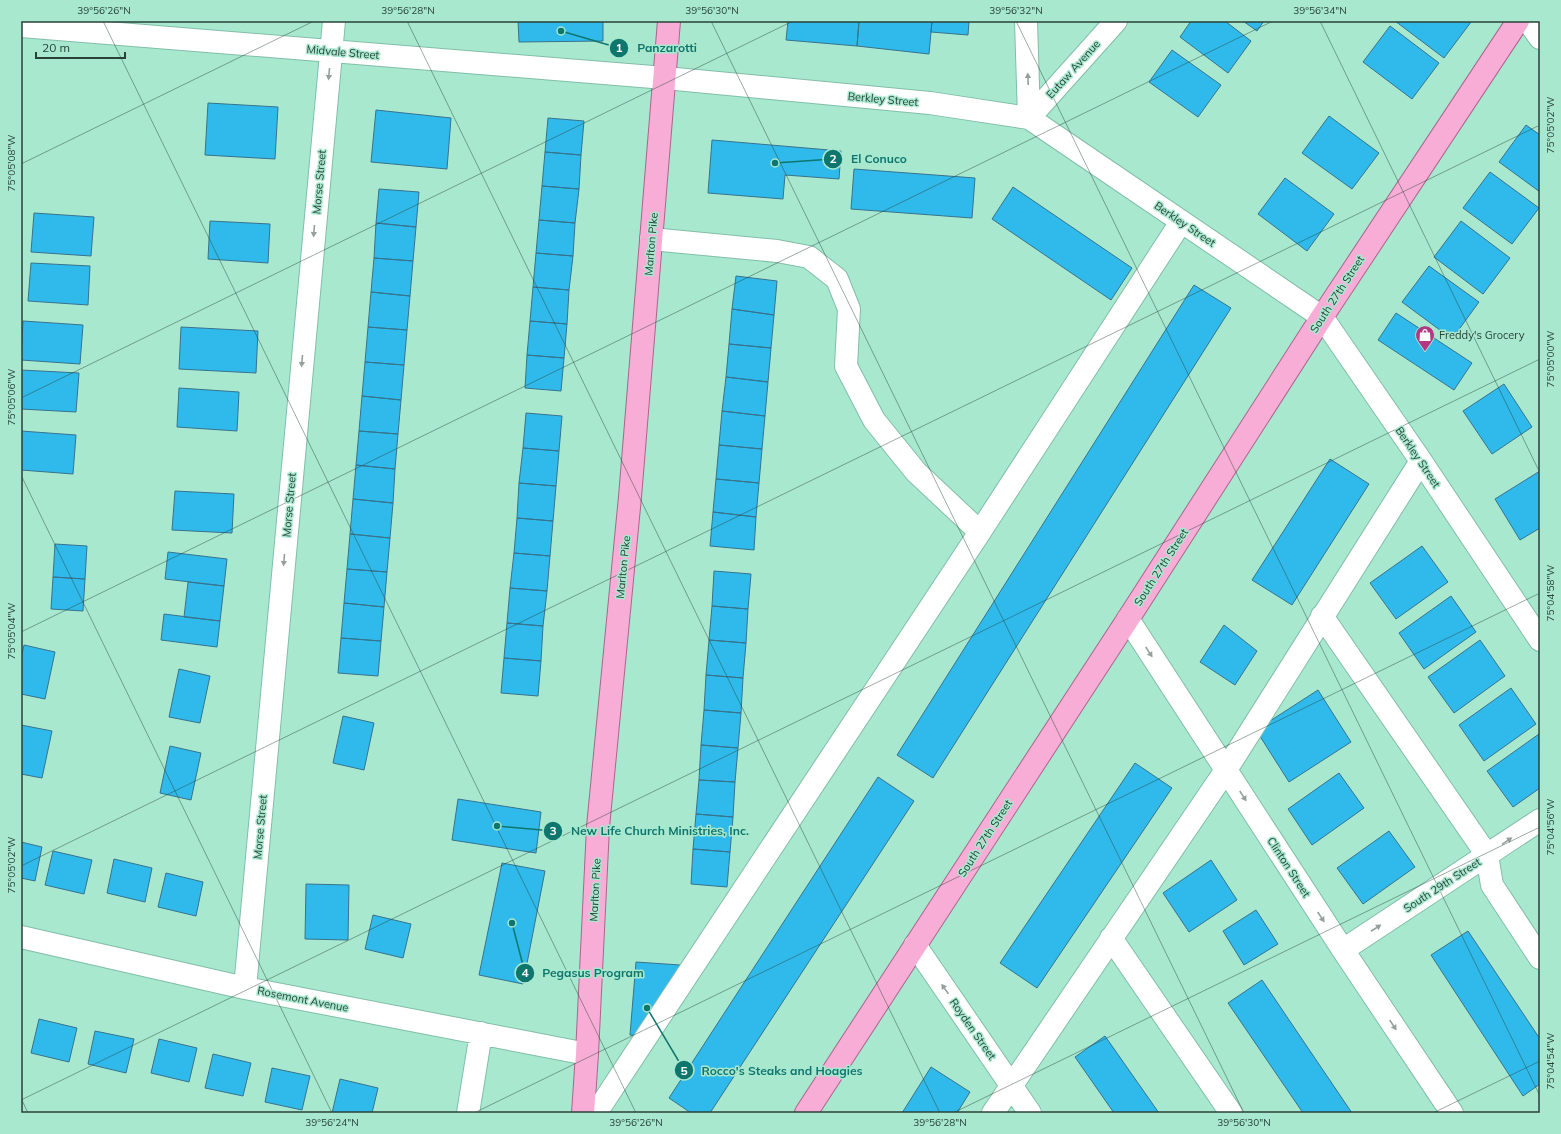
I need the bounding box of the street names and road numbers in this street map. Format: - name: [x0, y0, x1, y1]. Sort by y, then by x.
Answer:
- street label: Eutaw Avenue: [1043, 37, 1103, 101]
- street label: Midvale Street: [306, 42, 380, 62]
- street label: Berkley Street: [847, 89, 919, 109]
- street label: Morse Street: [309, 149, 329, 215]
- street label: Berkley Street: [1152, 198, 1218, 250]
- street label: Marlton Pike: [641, 212, 661, 276]
- street label: South 27th Street: [1307, 253, 1367, 335]
- street label: Berkley Street: [1392, 424, 1444, 490]
- street label: Morse Street: [279, 472, 299, 538]
- street label: South 27th Street: [1131, 526, 1191, 608]
- street label: Marlton Pike: [613, 535, 633, 599]
- street label: Morse Street: [250, 794, 270, 860]
- street label: South 27th Street: [955, 797, 1015, 879]
- street label: Clinton Street: [1264, 834, 1314, 900]
- street label: South 29th Street: [1401, 855, 1483, 915]
- street label: Marlton Pike: [586, 858, 604, 922]
- street label: Rosemont Avenue: [256, 983, 350, 1015]
- street label: Royden Street: [947, 996, 999, 1063]

